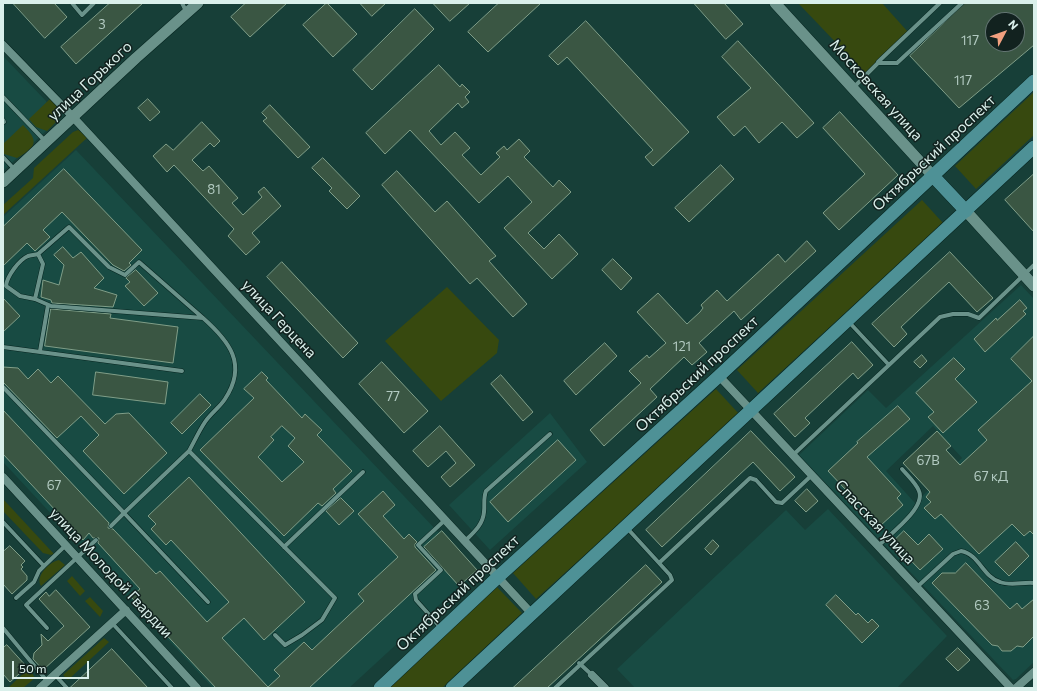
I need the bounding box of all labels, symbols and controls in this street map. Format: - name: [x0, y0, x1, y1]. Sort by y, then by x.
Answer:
- north arrow: [985, 12, 1025, 52]
- house number: 3: [98, 17, 106, 33]
- text: N: [1006, 17, 1021, 32]
- house number: 117: [961, 33, 979, 49]
- street label: Московская улица: [826, 36, 926, 144]
- street label: улица Горького: [44, 37, 136, 125]
- house number: 117: [954, 73, 972, 89]
- street label: Октябрьский проспект: [869, 91, 999, 215]
- house number: 81: [207, 182, 221, 198]
- street label: улица Герцена: [238, 276, 320, 362]
- street label: Октябрьский проспект: [632, 312, 762, 436]
- house number: 121: [673, 339, 691, 355]
- house number: 77: [386, 389, 400, 405]
- house number: 67В: [916, 453, 940, 469]
- house number: 67 кД: [974, 469, 1008, 485]
- street label: Спасская улица: [831, 476, 919, 568]
- house number: 67: [47, 478, 61, 494]
- street label: улица Молодой Гвардии: [46, 504, 176, 642]
- street label: Октябрьский проспект: [393, 531, 523, 655]
- house number: 63: [974, 598, 990, 614]
- scale bar: [14, 653, 91, 679]
- text: 50 m: [19, 661, 47, 675]

